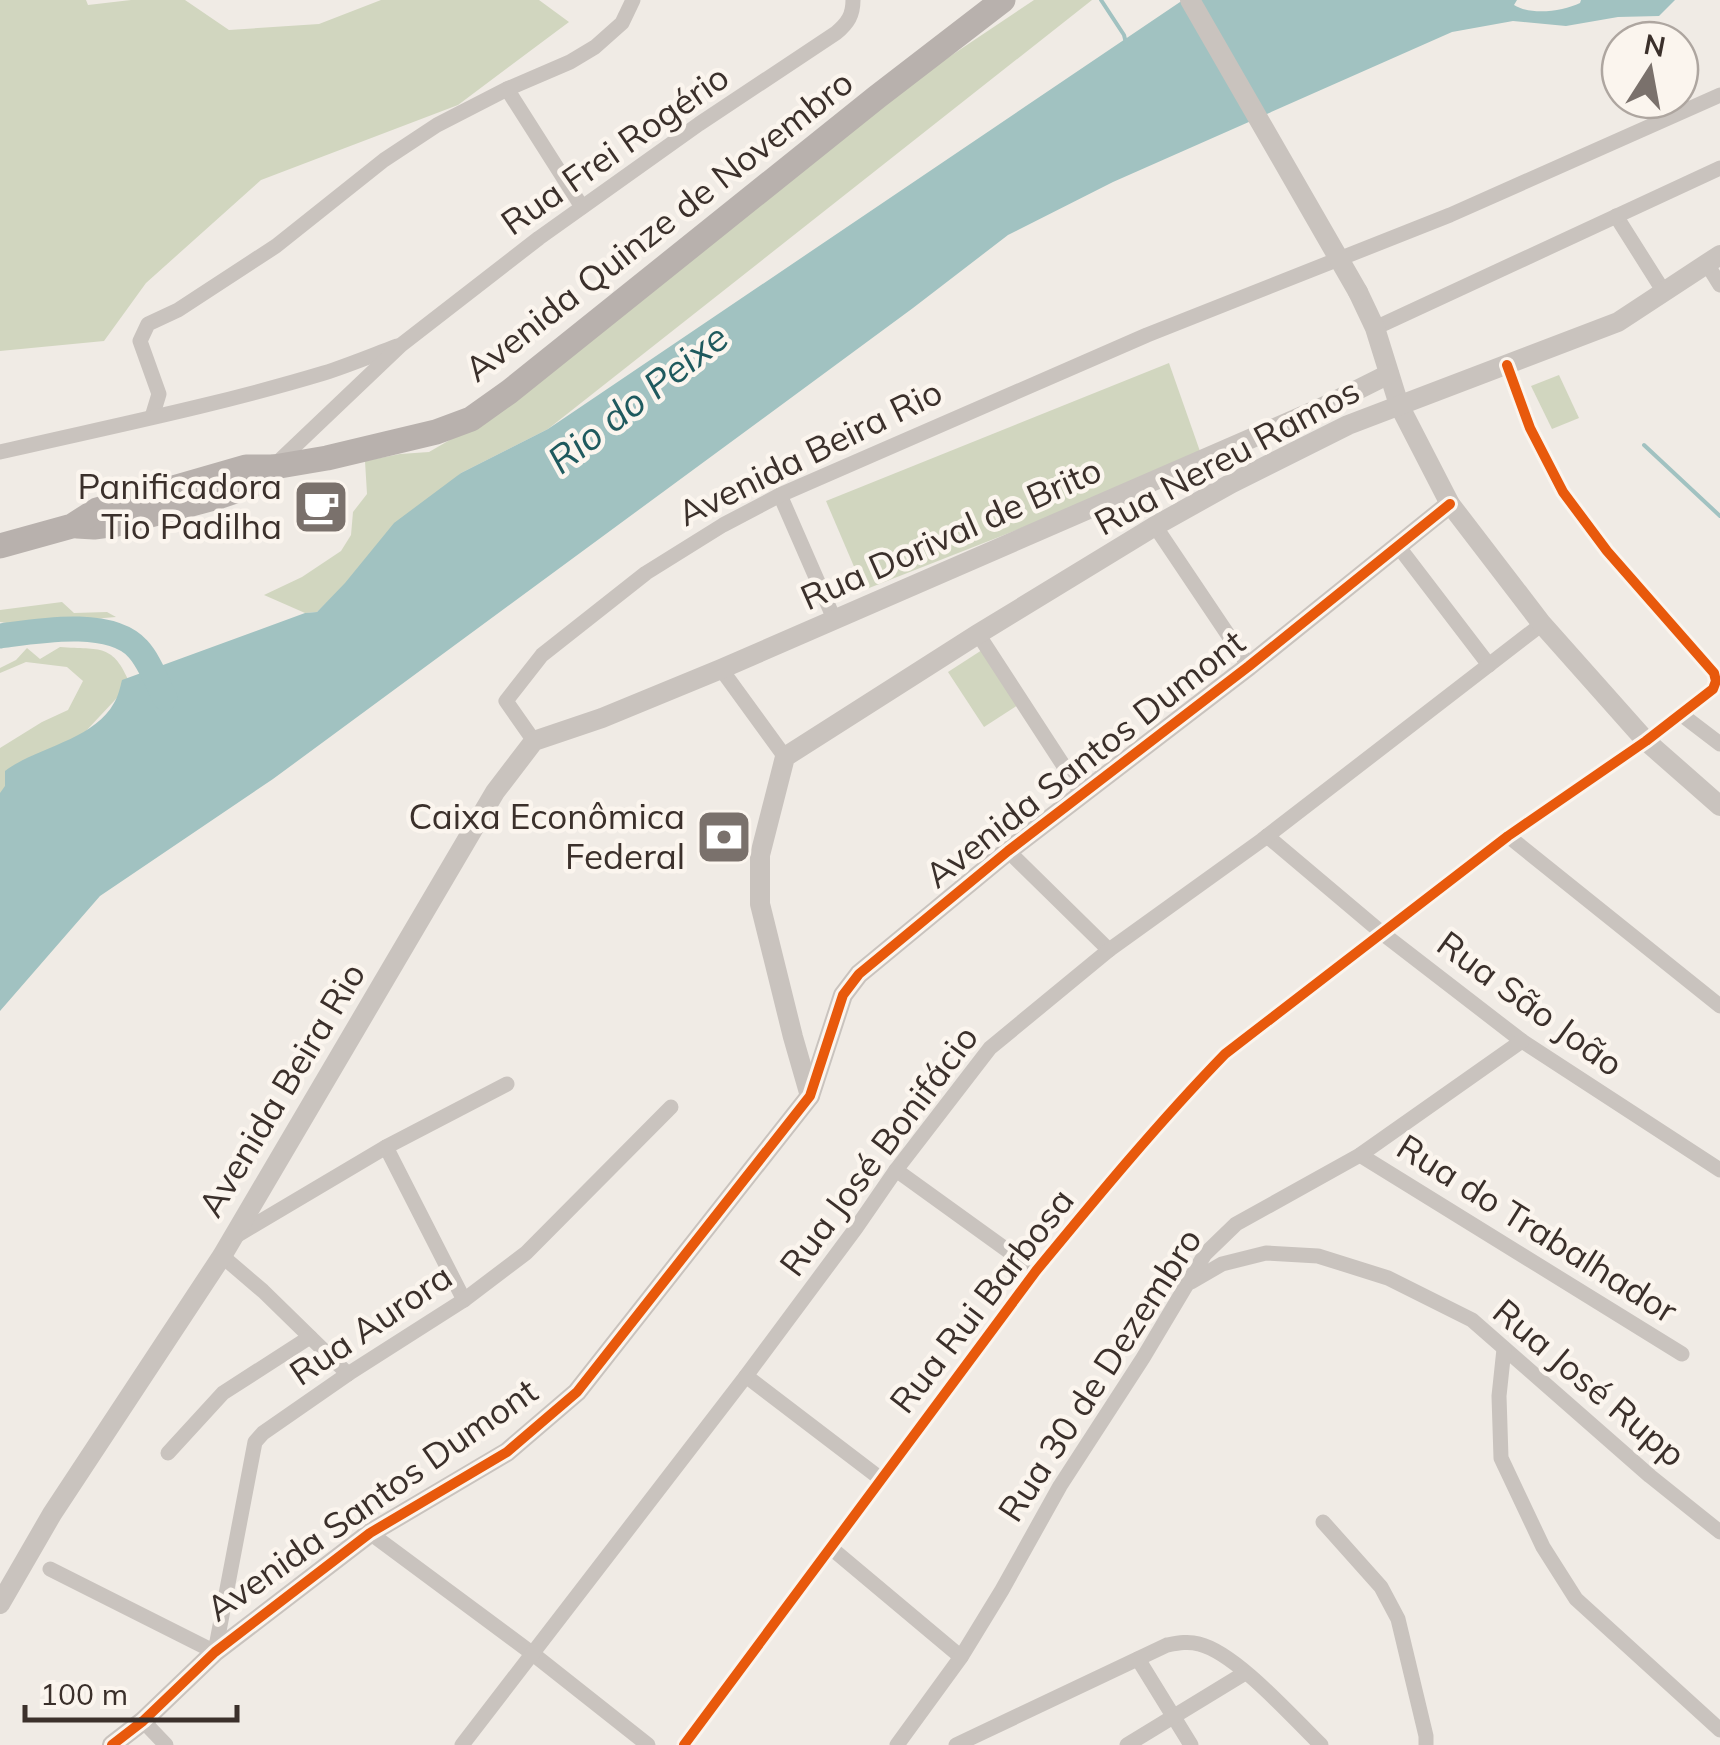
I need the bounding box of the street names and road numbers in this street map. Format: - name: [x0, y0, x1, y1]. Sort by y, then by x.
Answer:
- street label: Rua Frei Rogério: [492, 54, 737, 244]
- street label: Avenida Quinze de Novembro: [455, 60, 861, 391]
- street label: Rua Nereu Ramos: [1086, 368, 1367, 545]
- street label: Avenida Beira Rio: [670, 369, 949, 535]
- street label: Rua Dorival de Brito: [793, 447, 1108, 619]
- street label: Avenida Santos Dumont: [916, 620, 1253, 897]
- street label: Rua São João: [1429, 921, 1632, 1085]
- street label: Avenida Beira Rio: [188, 955, 374, 1224]
- street label: Rua José Bonifácio: [770, 1016, 987, 1285]
- street label: Rua do Trabalhador: [1389, 1124, 1686, 1332]
- street label: Rua Rui Barbosa: [880, 1179, 1083, 1422]
- street label: Rua 30 de Dezembro: [988, 1219, 1210, 1529]
- street label: Rua Aurora: [281, 1254, 460, 1395]
- street label: Rua José Rupp: [1484, 1289, 1695, 1476]
- street label: Avenida Santos Dumont: [197, 1368, 545, 1630]

